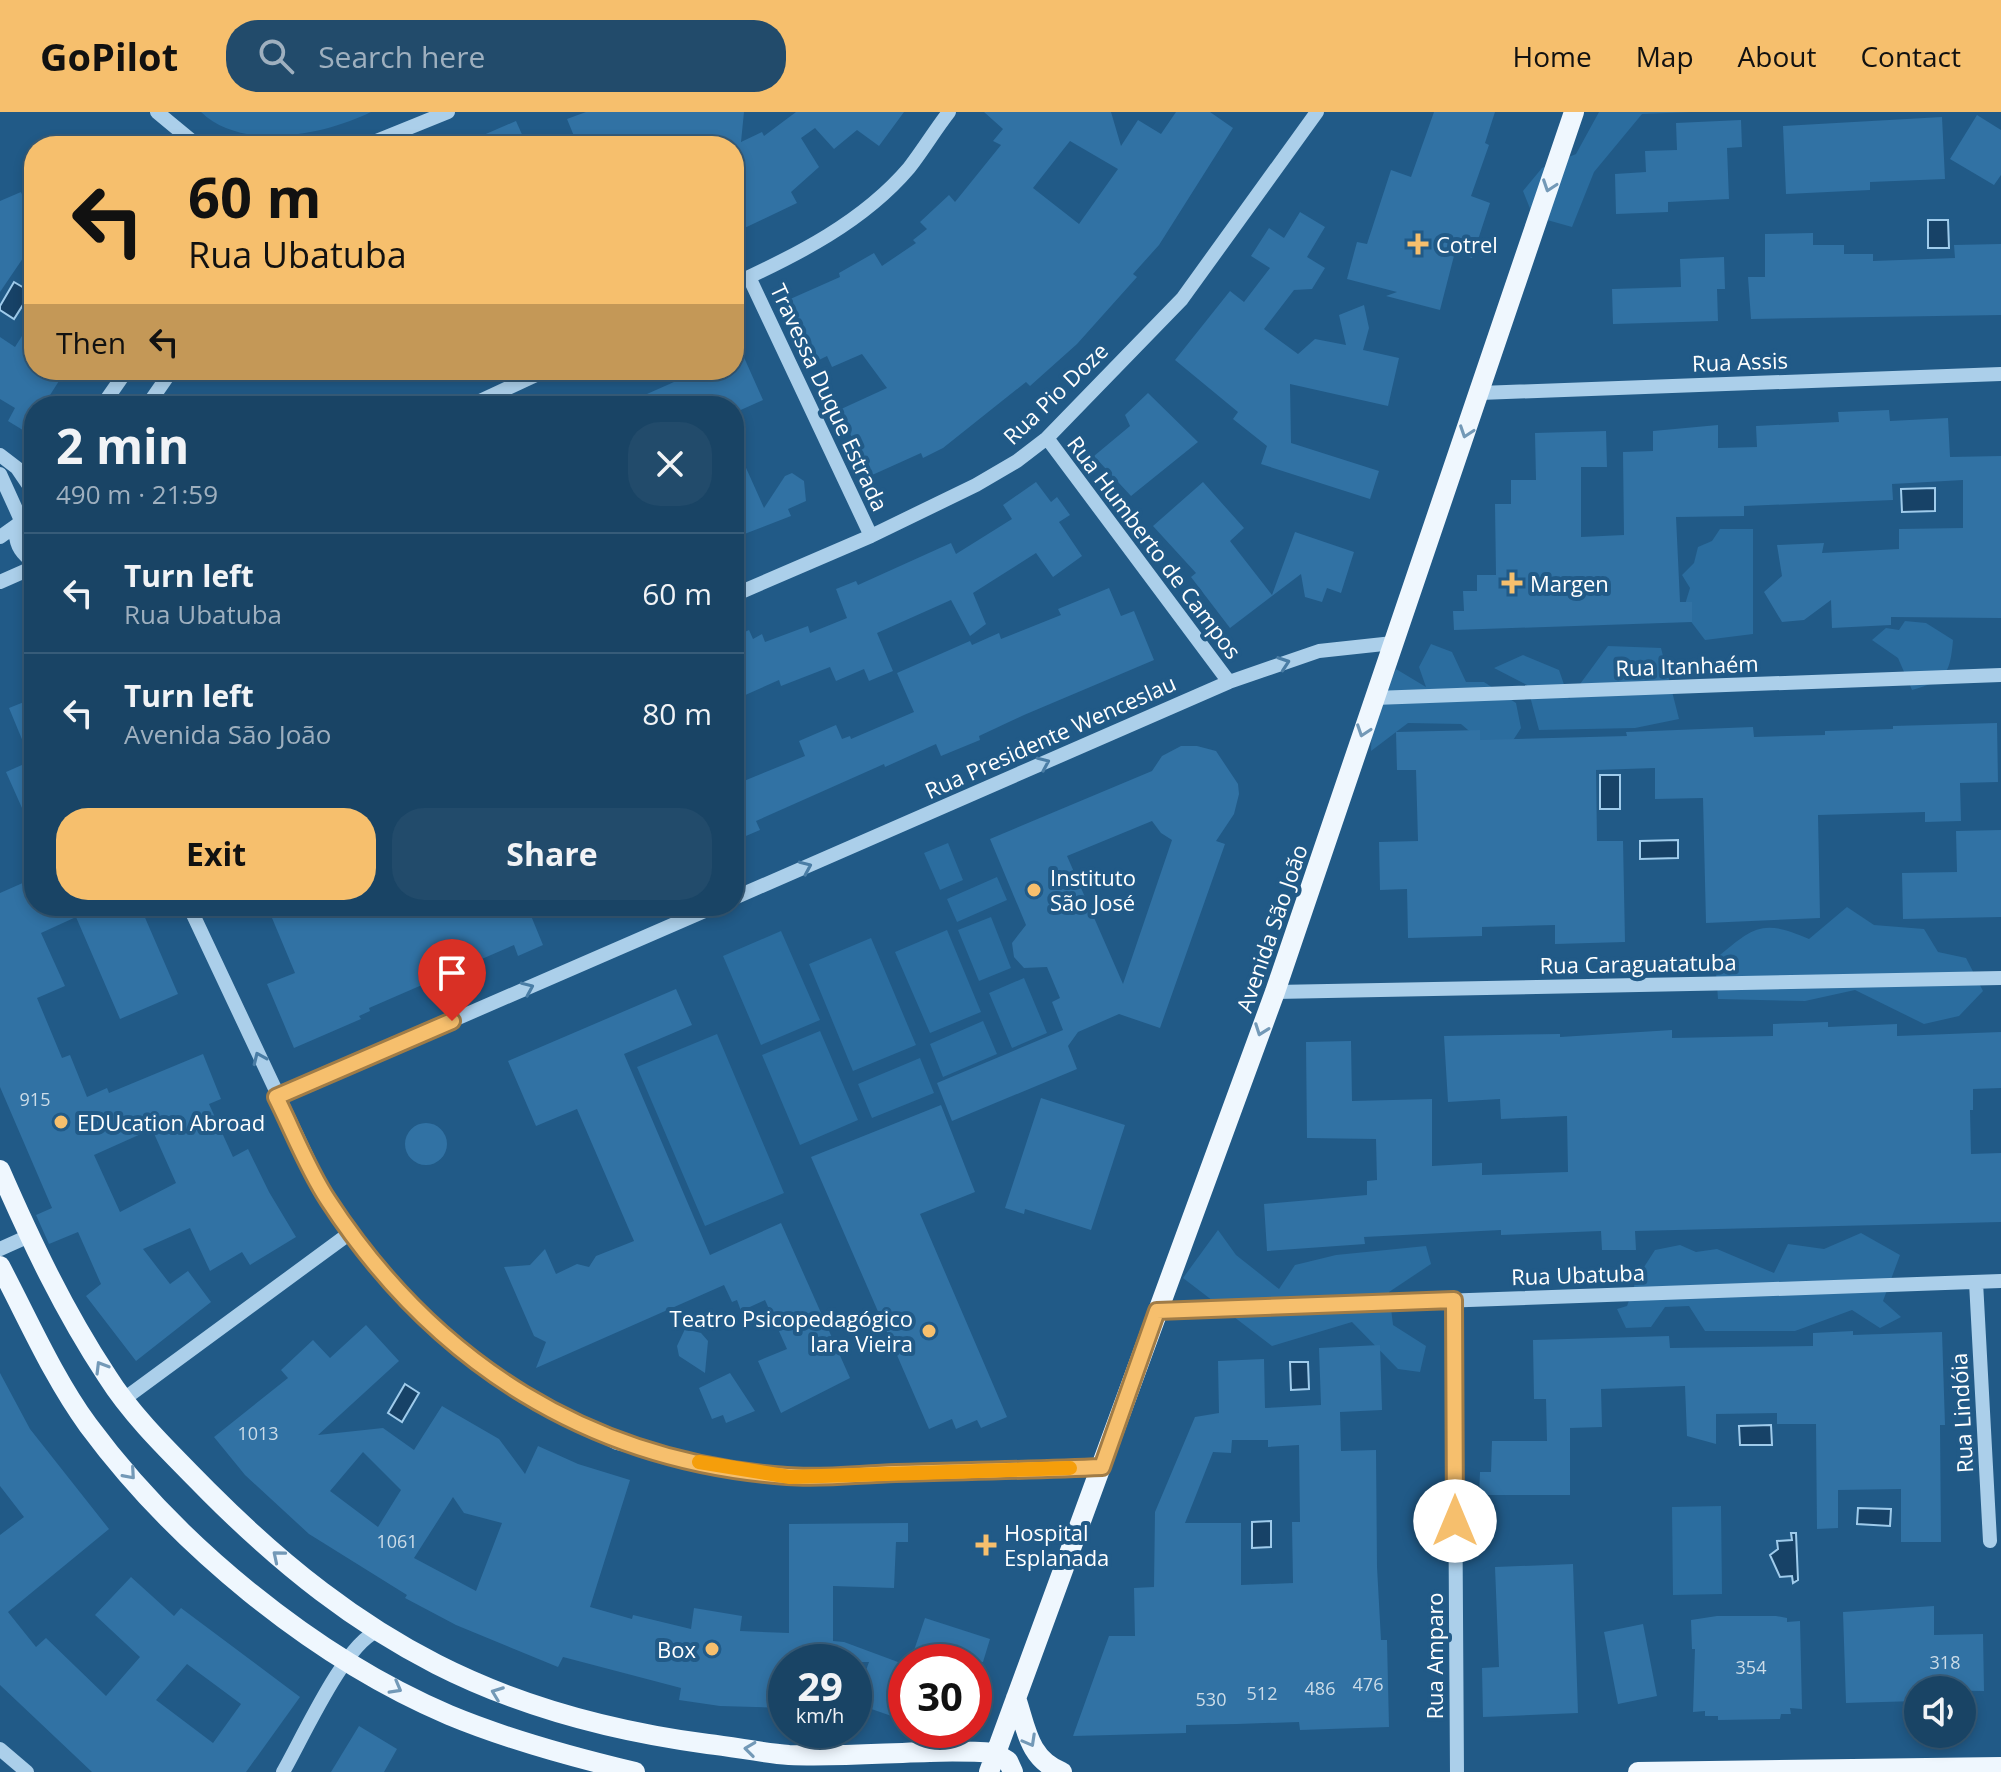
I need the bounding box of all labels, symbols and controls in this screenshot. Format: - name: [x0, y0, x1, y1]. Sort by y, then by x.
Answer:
- search box: [226, 20, 786, 92]
- text: GoPilot: [40, 30, 178, 82]
- icon: search: [254, 34, 298, 78]
- text: Search here: [318, 36, 485, 77]
- text: Home: [1513, 37, 1592, 75]
- text: Map: [1636, 37, 1694, 75]
- text: About: [1738, 37, 1816, 75]
- text: Contact: [1860, 37, 1961, 75]
- text: 60 m: [188, 158, 322, 234]
- icon: left: [56, 168, 160, 272]
- one-way arrow: [1543, 178, 1559, 192]
- place label: Cotrel: [1436, 229, 1498, 259]
- text: Rua Ubatuba: [188, 230, 407, 279]
- marker: Cotrel: [1407, 233, 1429, 255]
- street label: Travessa Duque Estrada: [764, 278, 896, 516]
- icon: left: [142, 320, 186, 364]
- text: Then: [56, 322, 126, 363]
- street label: Rua Pio Doze: [996, 335, 1114, 451]
- street label: Rua Assis: [1692, 344, 1788, 378]
- text: 2 min: [56, 413, 189, 478]
- button: close: [628, 422, 712, 506]
- one-way arrow: [1459, 424, 1476, 438]
- street label: Rua Humberto de Campos: [1061, 429, 1249, 665]
- text: 490 m · 21:59: [56, 476, 218, 512]
- text: Turn left: [124, 555, 254, 596]
- place label: Margen: [1530, 568, 1609, 598]
- icon: left: [56, 571, 100, 615]
- marker: Margen: [1501, 572, 1523, 594]
- text: 60 m: [642, 573, 712, 614]
- text: Rua Ubatuba: [124, 596, 282, 632]
- street label: Rua Itanhaém: [1615, 648, 1759, 682]
- one-way arrow: [1276, 656, 1290, 673]
- street label: Rua Presidente Wenceslau: [920, 667, 1180, 805]
- text: Turn left: [124, 675, 254, 716]
- icon: left: [56, 691, 100, 735]
- text: 80 m: [642, 693, 712, 734]
- text: Avenida São João: [124, 716, 331, 752]
- one-way arrow: [1357, 723, 1373, 737]
- one-way arrow: [1036, 757, 1050, 773]
- button: Exit: [56, 808, 376, 900]
- button: Share: [392, 808, 712, 900]
- street label: Avenida São João: [1228, 840, 1314, 1016]
- one-way arrow: [797, 860, 812, 876]
- place label: Instituto São José: [1050, 862, 1136, 917]
- marker: Instituto São José: [1025, 881, 1043, 899]
- pin: [418, 939, 486, 1021]
- street label: Rua Caraguatatuba: [1539, 946, 1737, 980]
- icon: arrive: [430, 951, 474, 995]
- one-way arrow: [519, 982, 534, 998]
- one-way arrow: [1254, 1022, 1271, 1036]
- one-way arrow: [252, 1052, 268, 1066]
- house number: 915: [20, 1087, 50, 1111]
- place label: EDUcation Abroad: [77, 1107, 265, 1137]
- marker: EDUcation Abroad: [52, 1113, 70, 1131]
- street label: Rua Ubatuba: [1511, 1257, 1645, 1291]
- place label: Teatro Psicopedagógico Iara Vieira: [670, 1303, 913, 1358]
- marker: Teatro Psicopedagógico Iara Vieira: [920, 1322, 938, 1340]
- street label: Rua Lindóia: [1943, 1352, 1979, 1474]
- one-way arrow: [95, 1361, 111, 1376]
- house number: 1013: [237, 1421, 279, 1445]
- one-way arrow: [120, 1464, 135, 1479]
- position arrow: [1413, 1479, 1497, 1563]
- place label: Hospital Esplanada: [1004, 1517, 1109, 1572]
- house number: 1061: [376, 1529, 418, 1553]
- marker: Hospital Esplanada: [975, 1534, 997, 1556]
- one-way arrow: [273, 1551, 287, 1566]
- street label: Rua Amparo: [1419, 1592, 1449, 1720]
- place label: Box: [657, 1634, 696, 1664]
- marker: Box: [703, 1640, 721, 1658]
- speed limit sign: 30: [888, 1644, 992, 1748]
- house number: 318: [1930, 1650, 1960, 1674]
- house number: 354: [1736, 1655, 1766, 1679]
- text: 29: [797, 1658, 843, 1713]
- house number: 476: [1353, 1672, 1383, 1696]
- house number: 486: [1305, 1676, 1335, 1700]
- map controls: [1904, 1676, 1976, 1748]
- button: sound: [1904, 1676, 1976, 1748]
- one-way arrow: [388, 1678, 402, 1694]
- house number: 512: [1247, 1681, 1277, 1705]
- one-way arrow: [491, 1687, 505, 1703]
- house number: 530: [1196, 1687, 1226, 1711]
- text: km/h: [796, 1702, 844, 1729]
- one-way arrow: [1020, 1732, 1036, 1747]
- one-way arrow: [743, 1741, 756, 1758]

